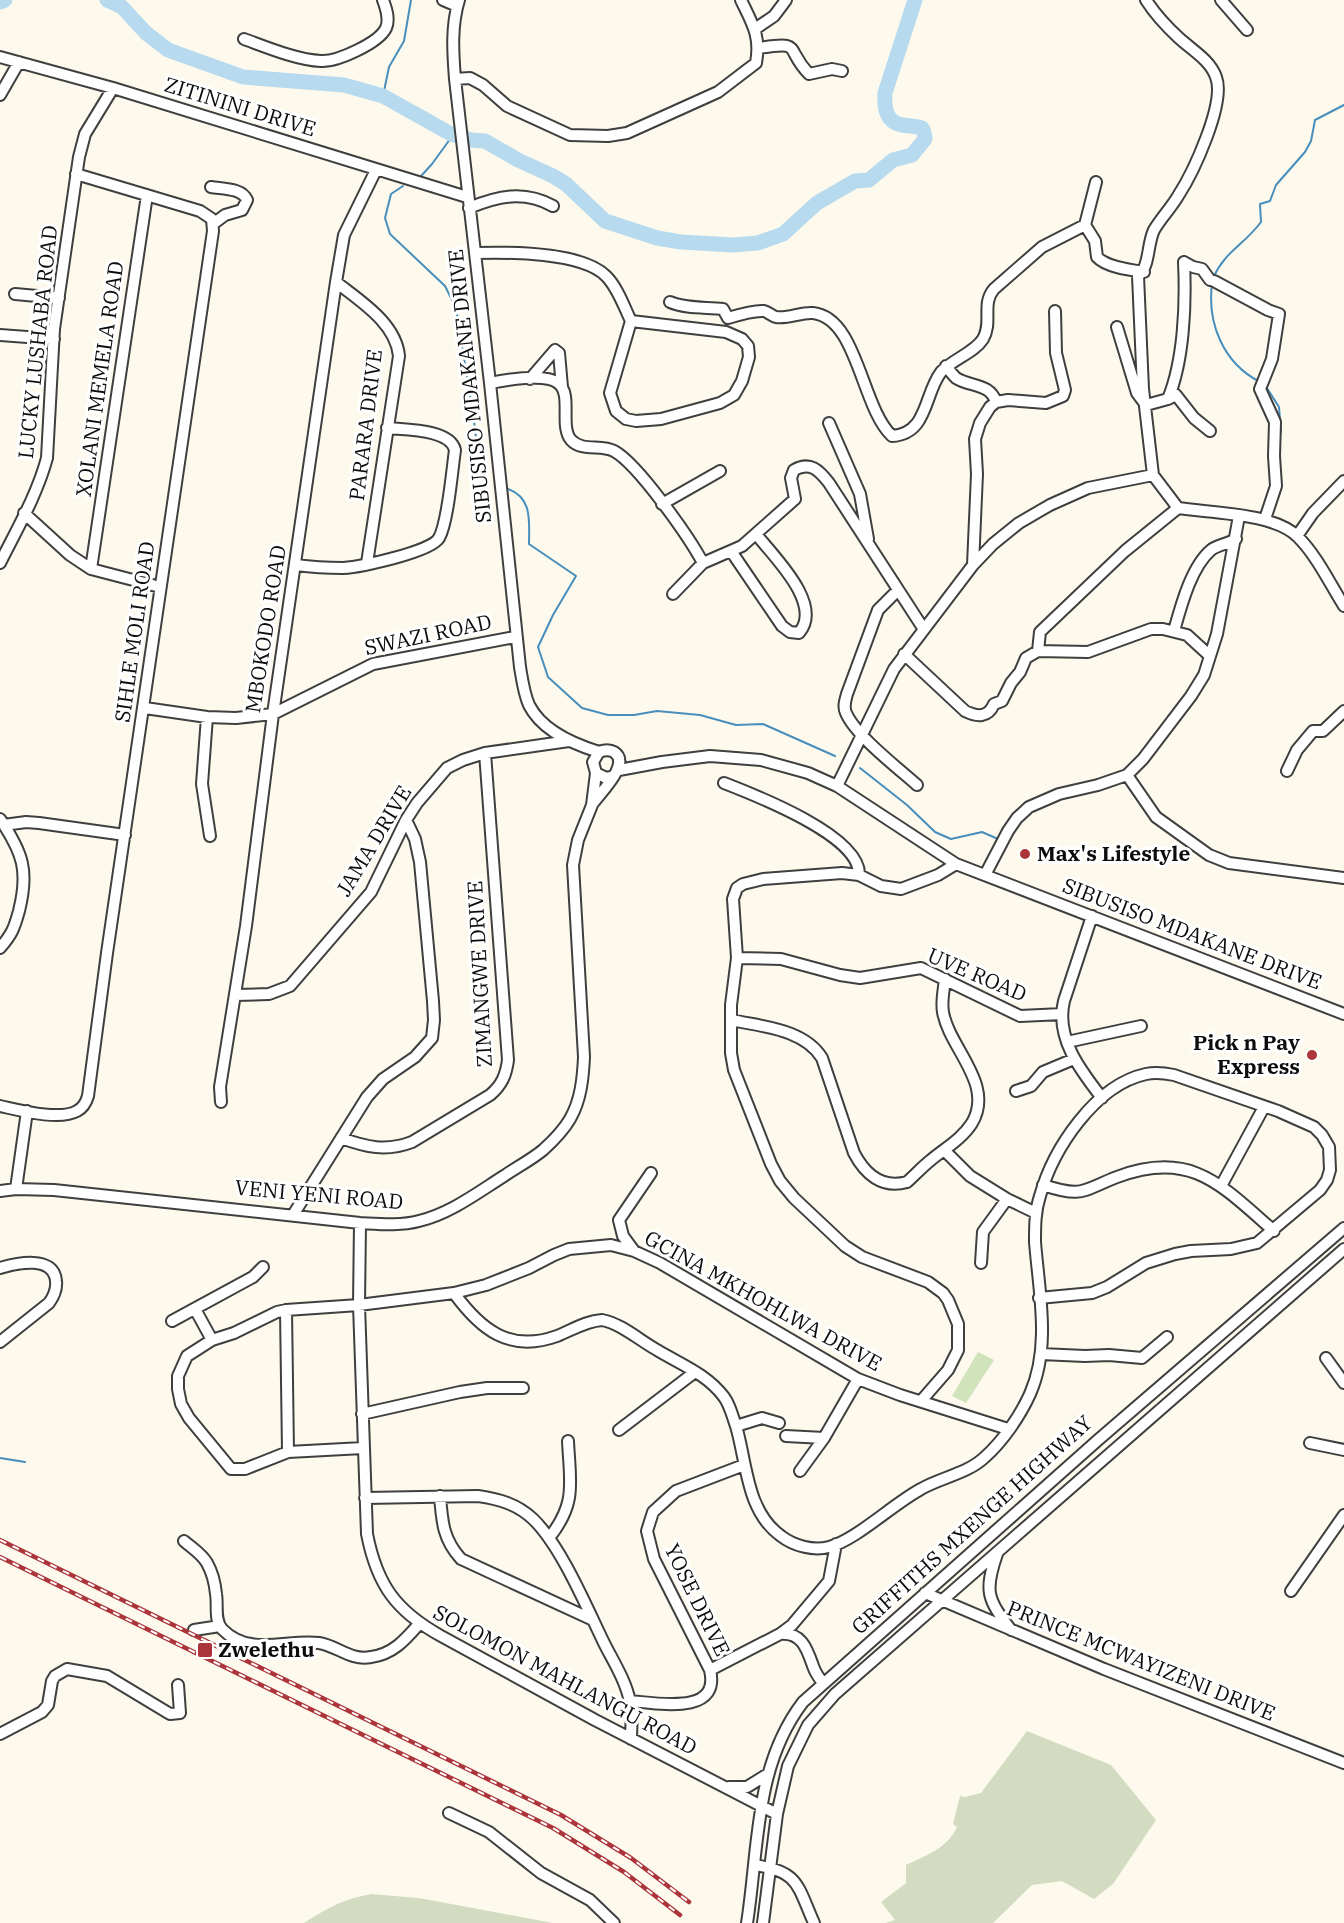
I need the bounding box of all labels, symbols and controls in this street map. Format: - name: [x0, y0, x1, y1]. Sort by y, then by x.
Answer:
- street label: ZITININI DRIVE: [161, 70, 320, 142]
- street label: LUCKY LUSHABA ROAD: [11, 224, 63, 460]
- street label: SIBUSISO MDAKANE DRIVE: [441, 248, 497, 525]
- street label: XOLANI MEMELA ROAD: [69, 259, 129, 498]
- street label: PARARA DRIVE: [342, 347, 388, 502]
- street label: SIHLE MOLI ROAD: [107, 540, 161, 724]
- street label: MBOKODO ROAD: [238, 543, 292, 715]
- street label: SWAZI ROAD: [362, 607, 494, 661]
- street label: JAMA DRIVE: [329, 780, 417, 901]
- place label: Max's Lifestyle: [1037, 839, 1190, 867]
- marker: Max's Lifestyle: [1018, 847, 1032, 861]
- street label: SIBUSISO MDAKANE DRIVE: [1059, 871, 1326, 996]
- street label: ZIMANGWE DRIVE: [460, 880, 498, 1068]
- street label: UVE ROAD: [923, 941, 1031, 1008]
- place label: Pick n Pay Express: [1193, 1028, 1300, 1080]
- marker: Pick n Pay Express: [1305, 1048, 1319, 1062]
- street label: VENI YENI ROAD: [234, 1173, 404, 1215]
- street label: GCINA MKHOHLWA DRIVE: [640, 1223, 887, 1377]
- street label: GRIFFITHS MXENGE HIGHWAY: [845, 1409, 1098, 1640]
- street label: YOSE DRIVE: [659, 1539, 737, 1661]
- street label: PRINCE MCWAYIZENI DRIVE: [1003, 1593, 1280, 1727]
- street label: SOLOMON MAHLANGU ROAD: [429, 1598, 702, 1761]
- place label: Zwelethu: [218, 1635, 315, 1663]
- marker: Zwelethu: [196, 1641, 214, 1659]

